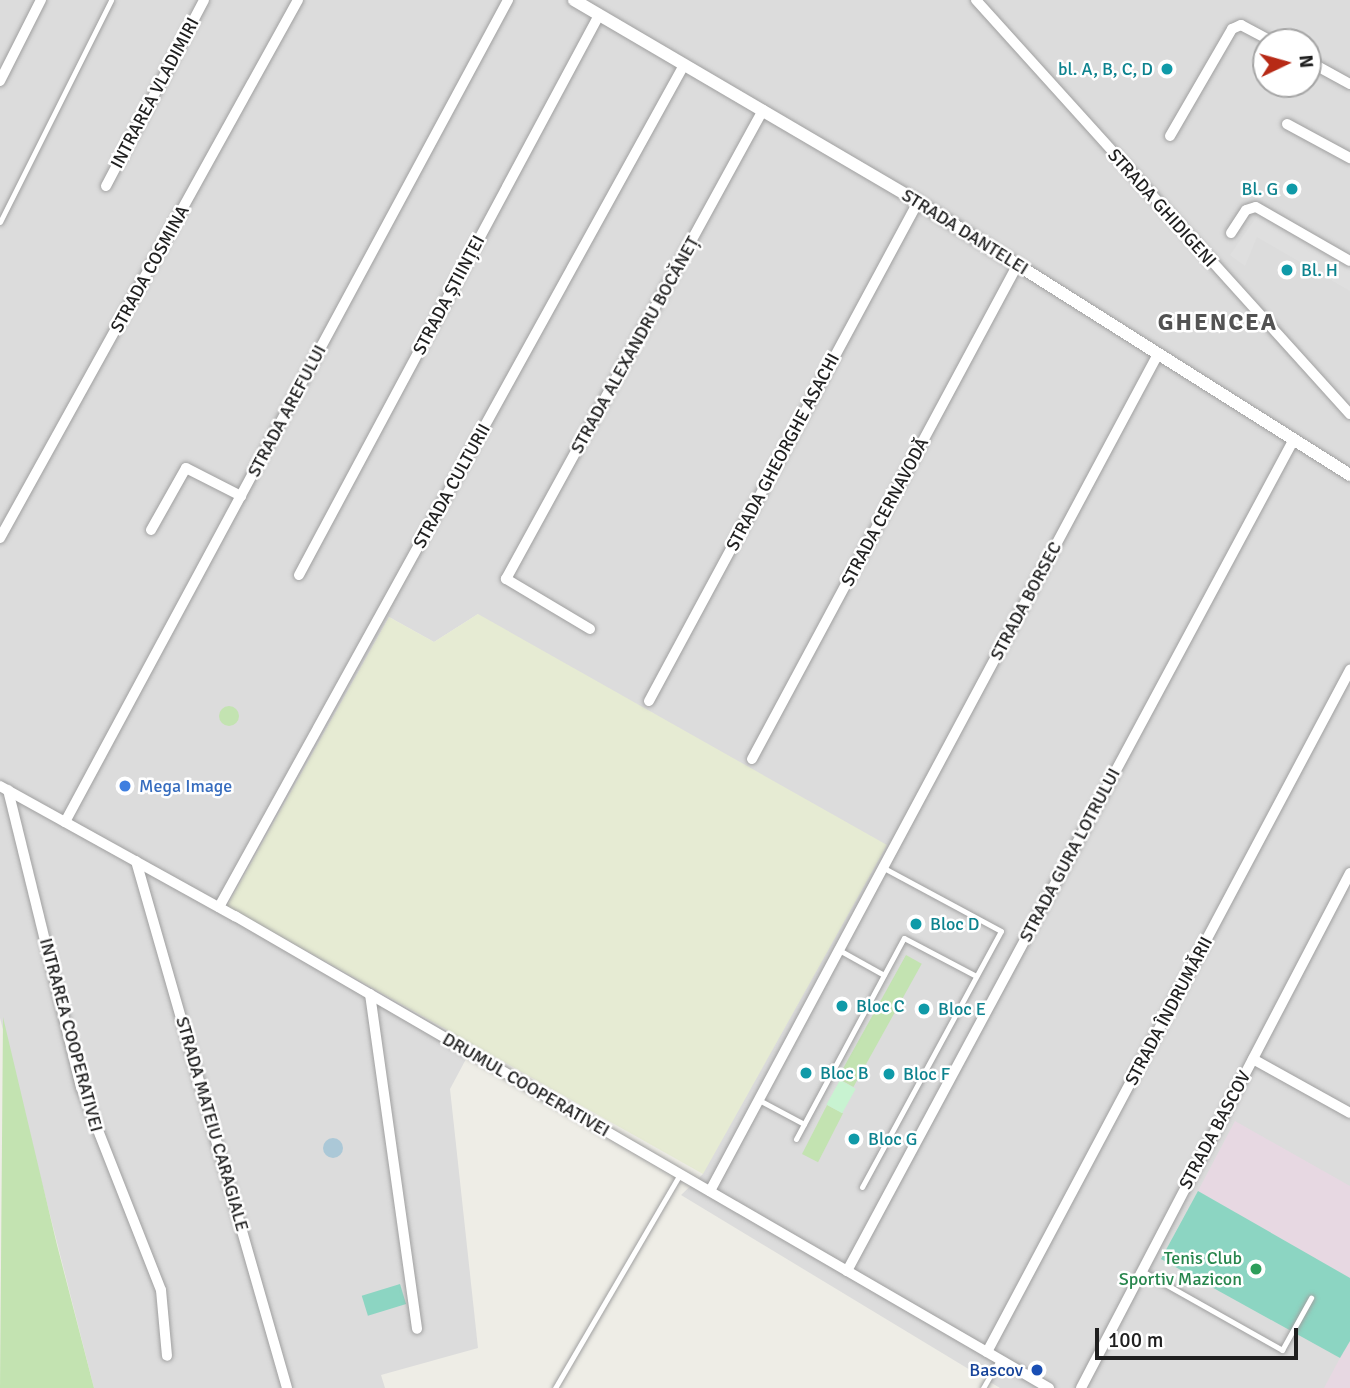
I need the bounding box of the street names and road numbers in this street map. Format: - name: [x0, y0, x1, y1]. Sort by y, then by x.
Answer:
- street label: INTRAREA VLADIMIRI: [106, 14, 204, 172]
- street label: STRADA GHIDIGENI: [1103, 144, 1221, 272]
- street label: STRADA DANTELEI: [898, 184, 1032, 280]
- street label: STRADA COSMINA: [106, 202, 194, 336]
- street label: STRADA ȘTIINȚEI: [408, 232, 490, 358]
- street label: STRADA ALEXANDRU BOCĂNEȚ: [566, 233, 704, 457]
- street label: STRADA AREFULUI: [243, 341, 331, 481]
- street label: STRADA GHEORGHE ASACHI: [722, 350, 844, 554]
- street label: STRADA CULTURII: [409, 420, 495, 552]
- street label: STRADA CERNAVODĂ: [837, 434, 933, 590]
- street label: STRADA BORSEC: [986, 538, 1066, 664]
- street label: STRADA GURA LOTRULUI: [1015, 764, 1125, 946]
- street label: STRADA ÎNDRUMĂRII: [1121, 933, 1217, 1089]
- street label: INTRAREA COOPERATIVEI: [35, 936, 107, 1134]
- street label: STRADA MATEIU CARAGIALE: [171, 1014, 253, 1234]
- street label: DRUMUL COOPERATIVEI: [439, 1028, 613, 1142]
- street label: STRADA BASCOV: [1175, 1067, 1255, 1193]

